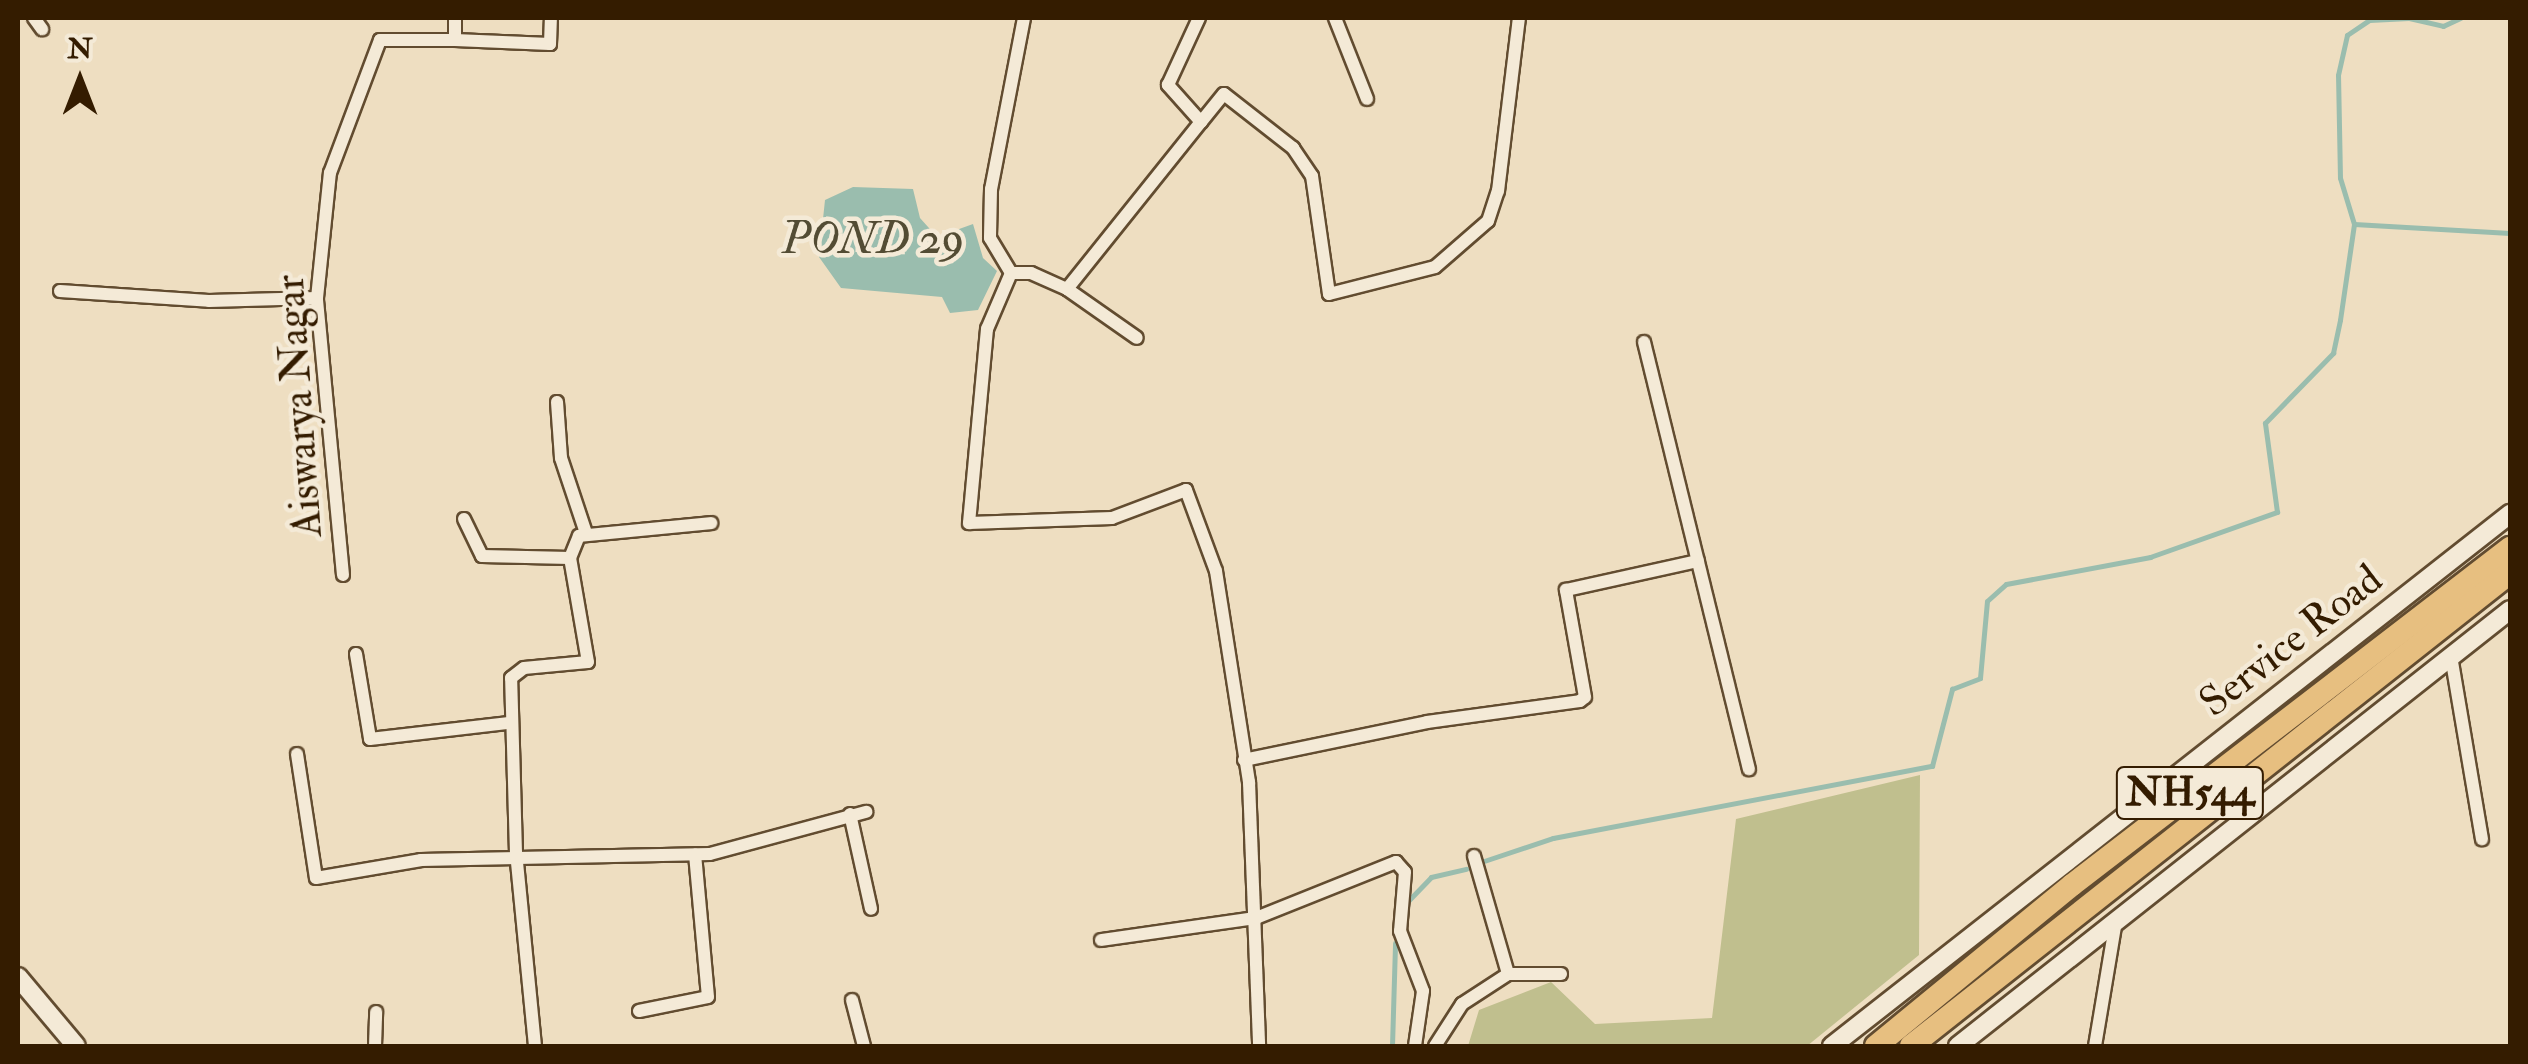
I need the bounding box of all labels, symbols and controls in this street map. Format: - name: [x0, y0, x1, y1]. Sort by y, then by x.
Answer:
- north arrow: [30, 30, 130, 130]
- text: N: [67, 32, 93, 67]
- water label: POND 29: [781, 213, 965, 267]
- street label: Aiswarya Nagar: [265, 273, 333, 539]
- street label: Service Road: [2190, 554, 2392, 728]
- road number: NH544: [2115, 758, 2265, 828]

